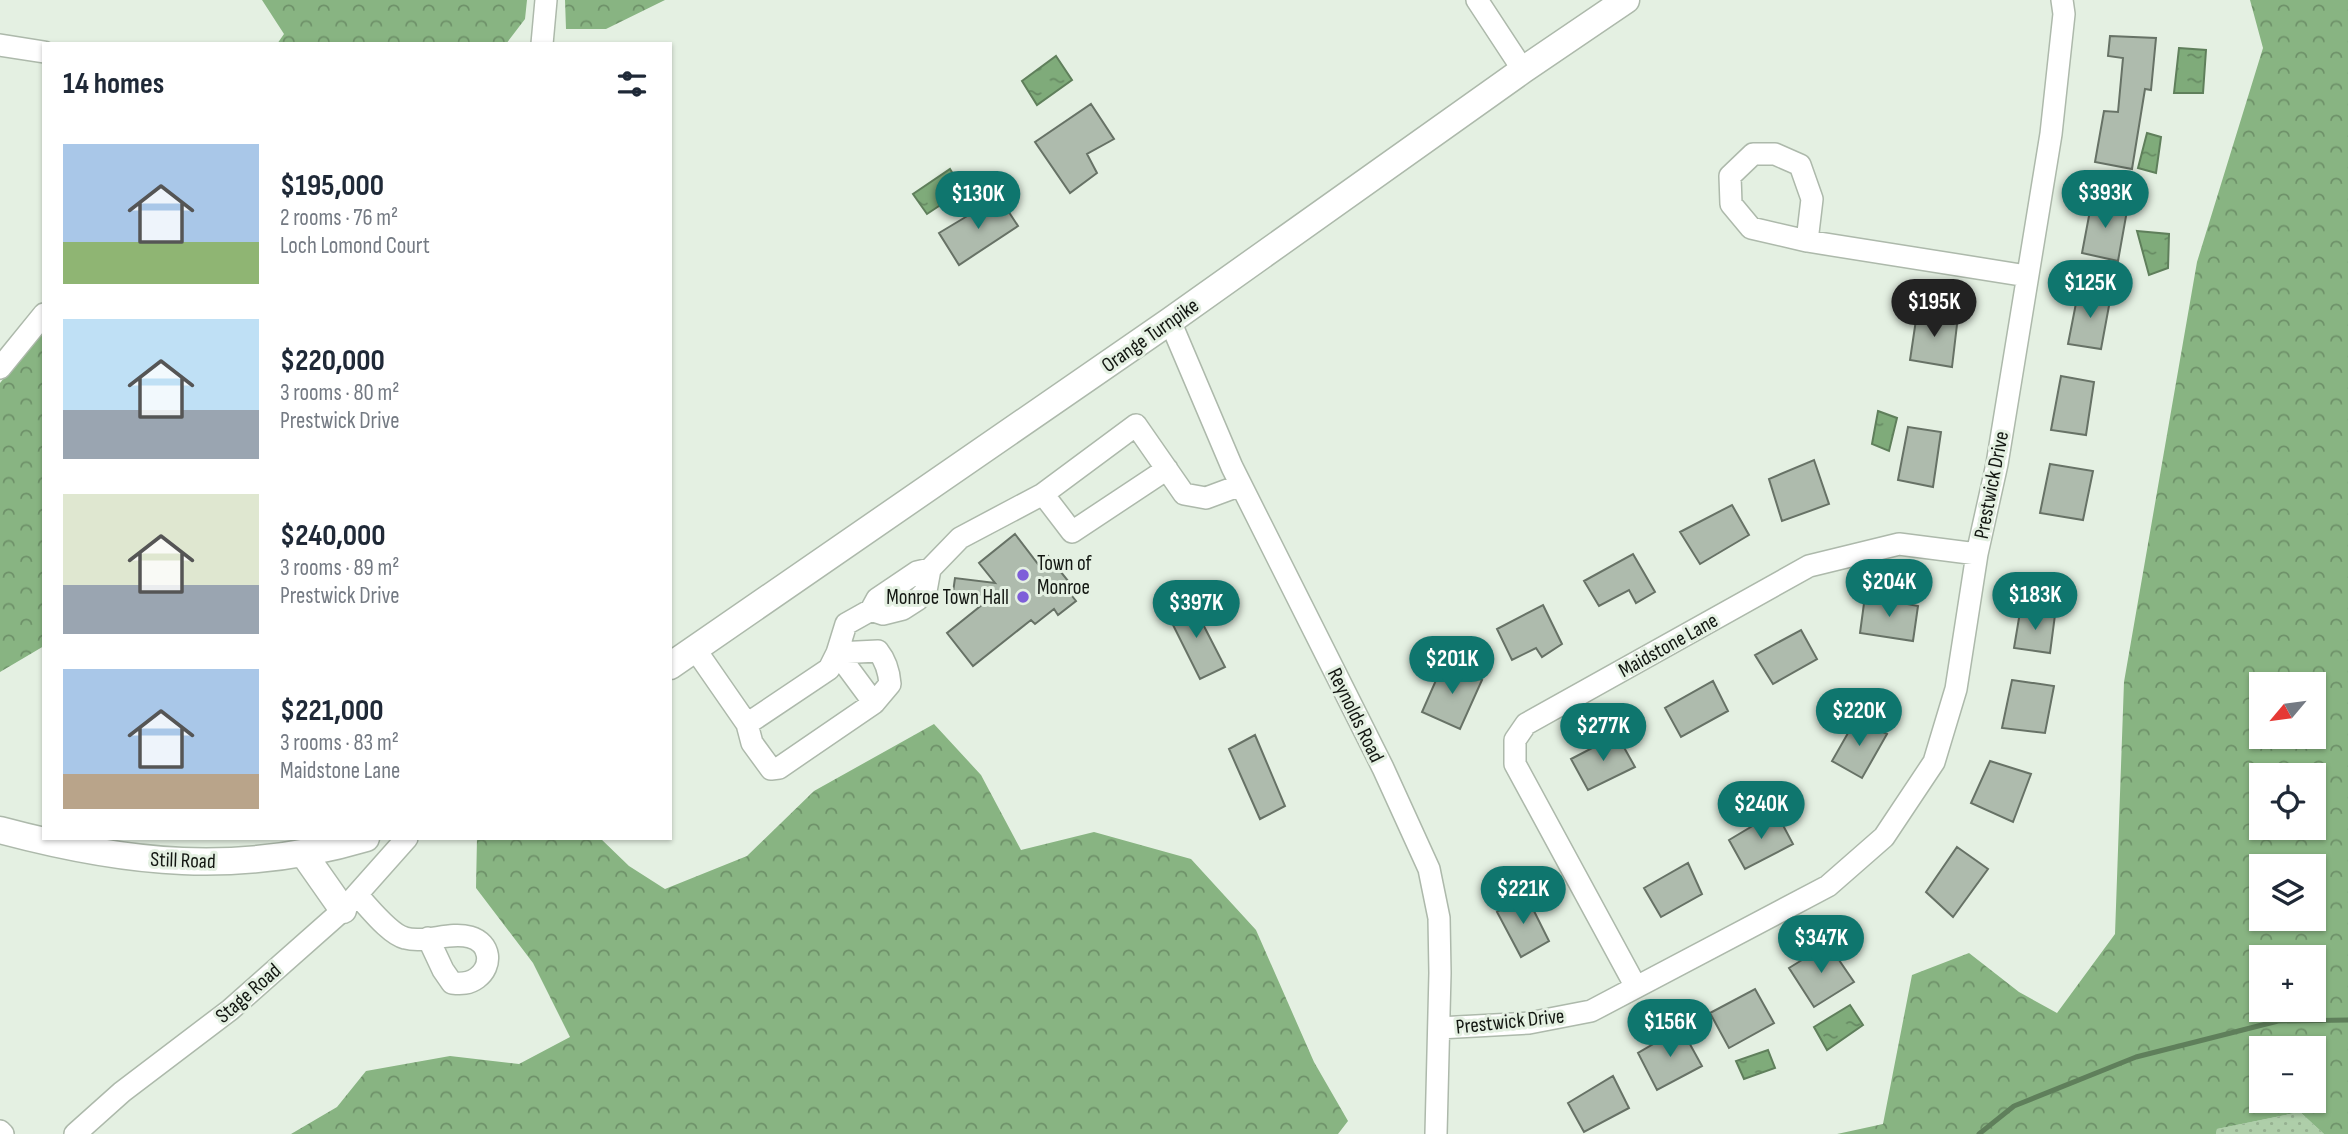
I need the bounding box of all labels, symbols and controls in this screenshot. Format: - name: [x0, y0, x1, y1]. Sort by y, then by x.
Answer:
- icon: filters: [613, 65, 651, 103]
- text: 14 homes: [63, 66, 164, 102]
- text: $195,000: [280, 168, 384, 204]
- pin: $393K: [2056, 170, 2154, 230]
- icon: home: [119, 172, 203, 256]
- pin: $130K: [929, 172, 1027, 231]
- text: $393K: [2078, 179, 2132, 207]
- text: $130K: [951, 180, 1005, 208]
- text: 2 rooms · 76 m²: [280, 204, 398, 232]
- text: Loch Lomond Court: [280, 232, 430, 260]
- pin: $125K: [2041, 260, 2139, 320]
- text: $125K: [2064, 269, 2116, 297]
- pin: $195K: [1885, 280, 1983, 339]
- text: $195K: [1907, 288, 1961, 316]
- street label: Orange Turnpike: [1097, 293, 1204, 378]
- text: $220,000: [280, 343, 385, 379]
- icon: home: [119, 347, 203, 431]
- text: 3 rooms · 80 m²: [280, 379, 399, 407]
- text: Prestwick Drive: [280, 407, 399, 435]
- street label: Prestwick Drive: [1969, 429, 2014, 541]
- text: $240,000: [280, 518, 386, 554]
- icon: home: [119, 522, 203, 606]
- place label: Town of Monroe: [1037, 551, 1093, 600]
- text: 3 rooms · 89 m²: [280, 554, 399, 582]
- pin: $204K: [1840, 560, 1938, 619]
- marker: Town of Monroe: [1015, 567, 1031, 583]
- text: $204K: [1862, 568, 1916, 596]
- pin: $183K: [1986, 572, 2084, 632]
- pin: $397K: [1147, 580, 1245, 640]
- text: $183K: [2008, 581, 2062, 609]
- text: Prestwick Drive: [280, 582, 399, 610]
- place label: Monroe Town Hall: [886, 585, 1009, 610]
- marker: Monroe Town Hall: [1015, 589, 1031, 605]
- text: $397K: [1169, 589, 1223, 617]
- street label: Maidstone Lane: [1614, 608, 1722, 683]
- pin: $201K: [1403, 636, 1501, 696]
- text: $201K: [1425, 645, 1479, 673]
- street label: Reynolds Road: [1322, 664, 1389, 767]
- north arrow: [2249, 672, 2326, 749]
- map controls: [2249, 672, 2326, 1113]
- pin: $220K: [1810, 688, 1908, 748]
- text: $221,000: [280, 693, 384, 729]
- icon: home: [119, 697, 203, 781]
- text: $220K: [1832, 697, 1886, 725]
- pin: $277K: [1554, 704, 1652, 763]
- text: $277K: [1576, 712, 1630, 740]
- text: 3 rooms · 83 m²: [280, 729, 399, 757]
- text: Maidstone Lane: [280, 757, 400, 785]
- button: locate: [2249, 763, 2326, 840]
- pin: $240K: [1712, 782, 1810, 841]
- text: $240K: [1734, 790, 1788, 818]
- street label: Still Road: [150, 847, 216, 874]
- button: layers: [2249, 854, 2326, 931]
- pin: $221K: [1474, 866, 1572, 926]
- text: $221K: [1497, 875, 1549, 903]
- pin: $347K: [1772, 916, 1870, 975]
- text: $347K: [1794, 924, 1848, 952]
- button: +: [2249, 945, 2326, 1022]
- street label: Stage Road: [211, 958, 286, 1029]
- pin: $156K: [1621, 1000, 1719, 1059]
- street label: Prestwick Drive: [1455, 1003, 1566, 1040]
- text: $156K: [1643, 1008, 1697, 1036]
- button: −: [2249, 1036, 2326, 1113]

